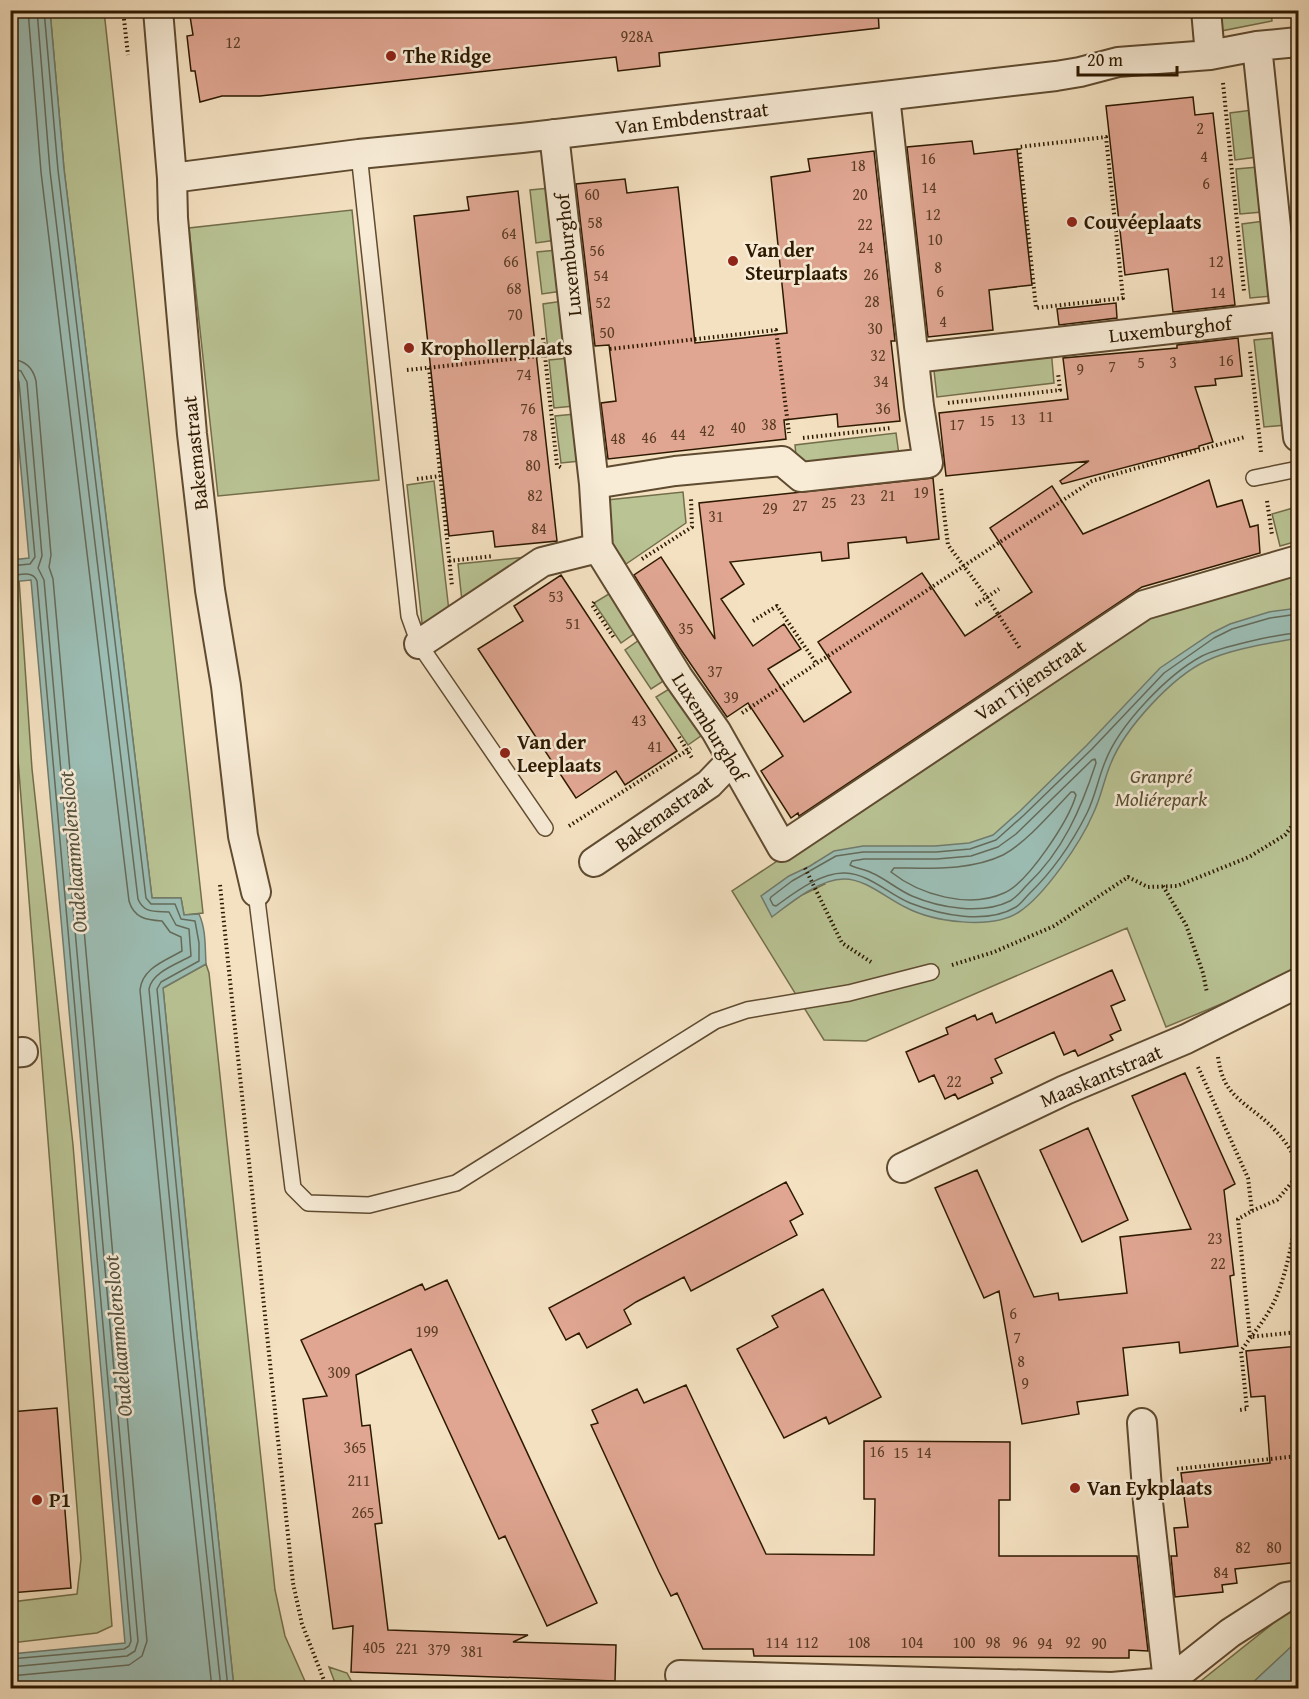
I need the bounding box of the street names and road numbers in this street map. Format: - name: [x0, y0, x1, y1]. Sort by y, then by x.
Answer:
- street label: Van Embdenstraat: [614, 94, 770, 141]
- street label: Luxemburghof: [546, 190, 588, 318]
- street label: Luxemburghof: [1107, 307, 1235, 349]
- street label: Bakemastraat: [174, 394, 215, 512]
- street label: Van Tijenstraat: [968, 632, 1091, 728]
- street label: Luxemburghof: [665, 667, 757, 789]
- street label: Bakemastraat: [609, 767, 719, 858]
- street label: Maaskantstraat: [1035, 1037, 1166, 1114]

